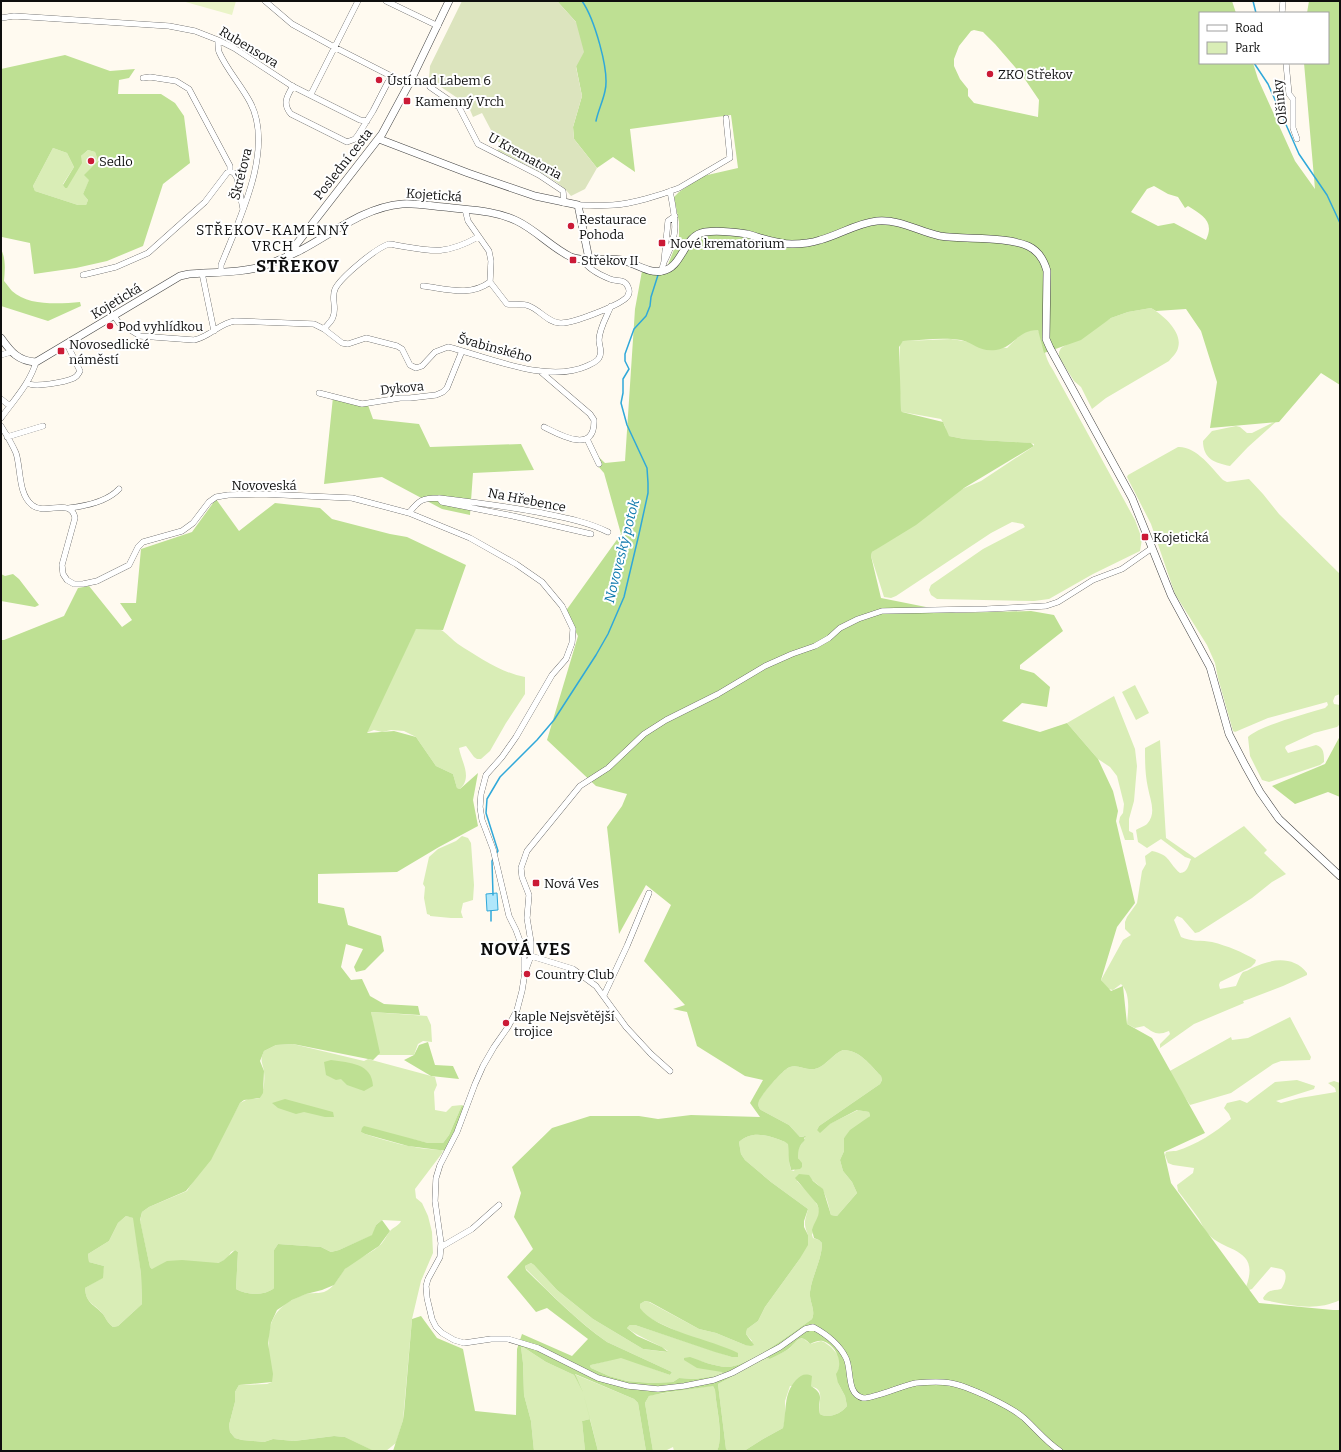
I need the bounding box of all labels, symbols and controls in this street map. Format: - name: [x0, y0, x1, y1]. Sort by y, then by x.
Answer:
- legend: [1199, 12, 1329, 64]
- text: Road: [1235, 21, 1263, 35]
- street label: Rubensova: [217, 23, 281, 71]
- text: Park: [1235, 41, 1261, 55]
- place label: ZKO Střekov: [998, 67, 1073, 82]
- marker: ZKO Střekov: [985, 69, 995, 79]
- place label: Ústí nad Labem 6: [387, 73, 491, 88]
- marker: Ústí nad Labem 6: [374, 75, 384, 85]
- street label: Olšinky: [1270, 78, 1290, 126]
- place label: Kamenný Vrch: [415, 94, 504, 109]
- marker: Kamenný Vrch: [402, 96, 412, 106]
- street label: Poslední cesta: [311, 126, 375, 202]
- street label: U Krematoria: [486, 130, 564, 182]
- street label: Škrétova: [227, 146, 255, 202]
- place label: Sedlo: [99, 154, 133, 169]
- marker: Sedlo: [86, 156, 96, 166]
- street label: Kojetická: [406, 186, 462, 204]
- place label: Restaurace Pohoda: [579, 212, 646, 242]
- district label: STŘEKOV-KAMENNÝ VRCH: [196, 221, 350, 255]
- marker: Restaurace Pohoda: [566, 221, 576, 231]
- place label: Nové krematorium: [670, 236, 785, 251]
- marker: Nové krematorium: [657, 238, 667, 248]
- place label: Střekov II: [581, 253, 639, 268]
- marker: Střekov II: [568, 255, 578, 265]
- district label: STŘEKOV: [256, 256, 340, 277]
- street label: Kojetická: [88, 280, 144, 322]
- place label: Pod vyhlídkou: [118, 319, 203, 334]
- marker: Pod vyhlídkou: [105, 321, 115, 331]
- street label: Švabinského: [456, 331, 534, 365]
- place label: Novosedlické náměstí: [69, 337, 150, 367]
- marker: Novosedlické náměstí: [56, 346, 66, 356]
- street label: Dykova: [379, 378, 425, 398]
- street label: Novoveská: [231, 478, 297, 493]
- street label: Na Hřebence: [487, 485, 567, 515]
- water label: Novoveský potok: [601, 497, 643, 605]
- place label: Kojetická: [1153, 530, 1209, 545]
- marker: Kojetická: [1140, 532, 1150, 542]
- place label: Nová Ves: [544, 876, 599, 891]
- marker: Nová Ves: [531, 878, 541, 888]
- district label: NOVÁ VES: [480, 938, 572, 960]
- place label: Country Club: [535, 967, 614, 982]
- marker: Country Club: [522, 969, 532, 979]
- place label: kaple Nejsvětější trojice: [514, 1009, 615, 1039]
- marker: kaple Nejsvětější trojice: [501, 1018, 511, 1028]

